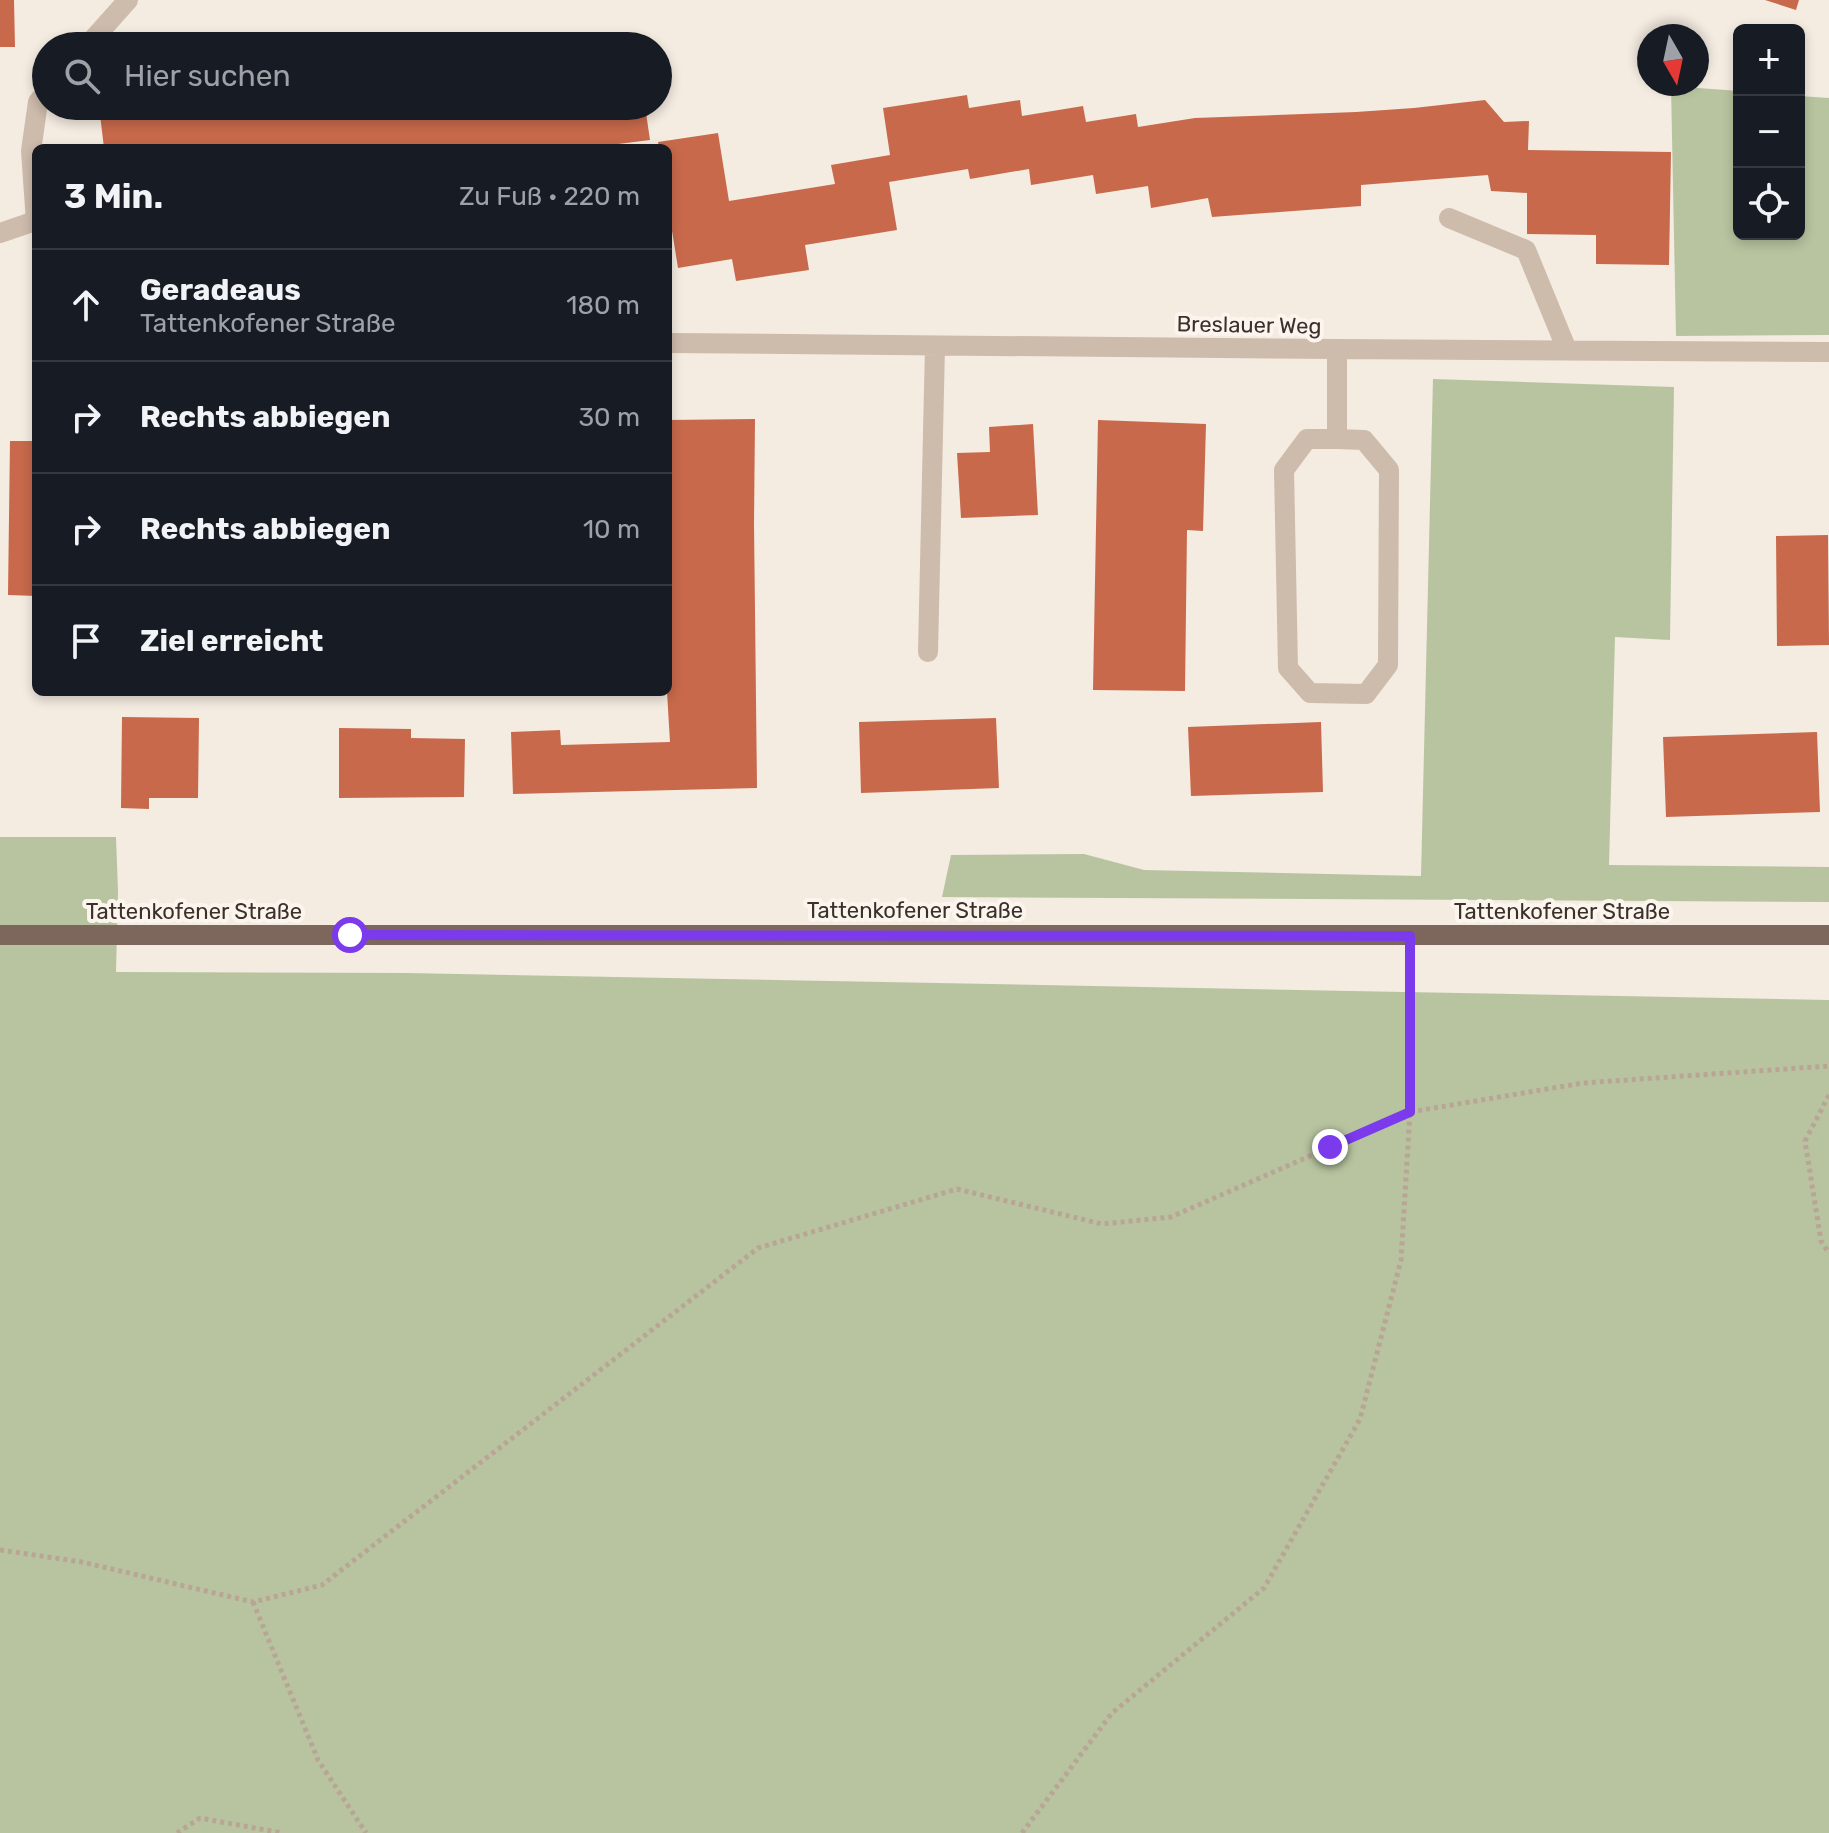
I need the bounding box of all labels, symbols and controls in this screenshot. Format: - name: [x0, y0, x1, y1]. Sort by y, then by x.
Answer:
- north arrow: [1637, 24, 1709, 96]
- map controls: [1733, 24, 1805, 240]
- button: +: [1733, 24, 1805, 96]
- search box: [32, 32, 672, 120]
- icon: search: [60, 54, 104, 98]
- text: Hier suchen: [124, 58, 291, 94]
- button: −: [1733, 96, 1805, 168]
- button: locate: [1733, 168, 1805, 240]
- text: 3 Min.: [64, 176, 163, 217]
- text: Zu Fuß · 220 m: [459, 181, 640, 212]
- text: Geradeaus: [140, 272, 301, 308]
- icon: ahead: [64, 283, 108, 327]
- text: 180 m: [566, 290, 640, 321]
- text: Tattenkofener Straße: [140, 308, 396, 339]
- street label: Breslauer Weg: [1176, 310, 1322, 340]
- icon: right: [64, 395, 108, 439]
- text: Rechts abbiegen: [140, 399, 390, 435]
- text: 30 m: [578, 402, 640, 433]
- icon: right: [64, 507, 108, 551]
- text: Rechts abbiegen: [140, 511, 390, 547]
- text: 10 m: [583, 514, 640, 545]
- icon: arrive: [64, 619, 108, 663]
- text: Ziel erreicht: [140, 623, 323, 659]
- street label: Tattenkofener Straße: [807, 897, 1023, 924]
- street label: Tattenkofener Straße: [86, 898, 302, 925]
- street label: Tattenkofener Straße: [1454, 898, 1670, 925]
- route start: [332, 917, 368, 953]
- route end: [1312, 1129, 1348, 1165]

